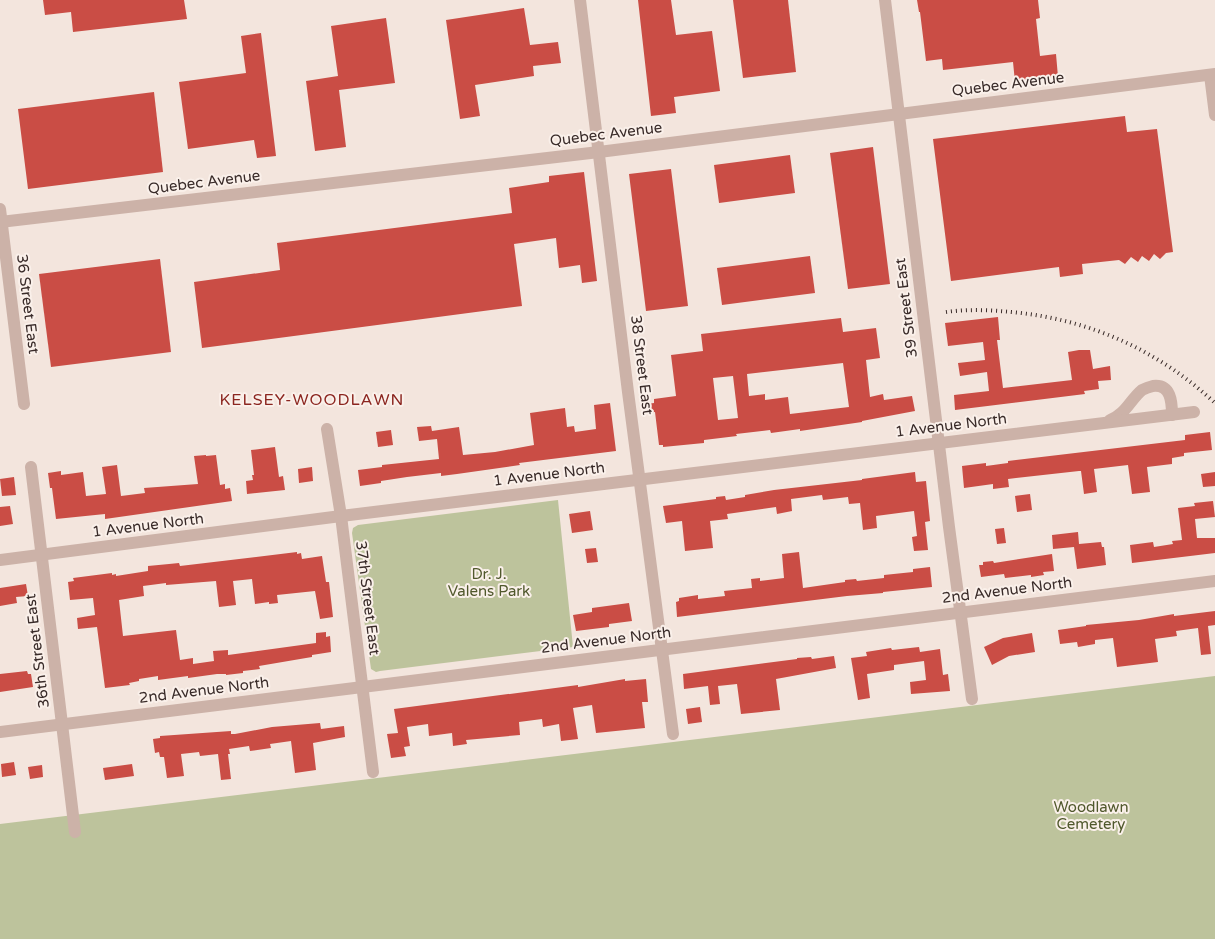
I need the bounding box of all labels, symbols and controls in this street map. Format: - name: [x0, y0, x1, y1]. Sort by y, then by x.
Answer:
- street label: Quebec Avenue: [951, 68, 1065, 100]
- street label: Quebec Avenue: [549, 118, 663, 150]
- street label: Quebec Avenue: [147, 166, 261, 198]
- street label: 36 Street East: [13, 253, 43, 355]
- street label: 39 Street East: [891, 257, 921, 359]
- street label: 38 Street East: [627, 314, 657, 416]
- district label: KELSEY-WOODLAWN: [220, 390, 404, 410]
- street label: 1 Avenue North: [894, 409, 1008, 441]
- street label: 1 Avenue North: [492, 458, 606, 490]
- street label: 1 Avenue North: [91, 509, 205, 541]
- street label: 37th Street East: [352, 540, 384, 656]
- park label: Dr. J. Valens Park: [448, 565, 530, 600]
- street label: 2nd Avenue North: [941, 573, 1073, 607]
- street label: 36th Street East: [21, 593, 53, 709]
- street label: 2nd Avenue North: [540, 623, 672, 657]
- street label: 2nd Avenue North: [138, 673, 270, 707]
- park label: Woodlawn Cemetery: [1053, 798, 1129, 833]

